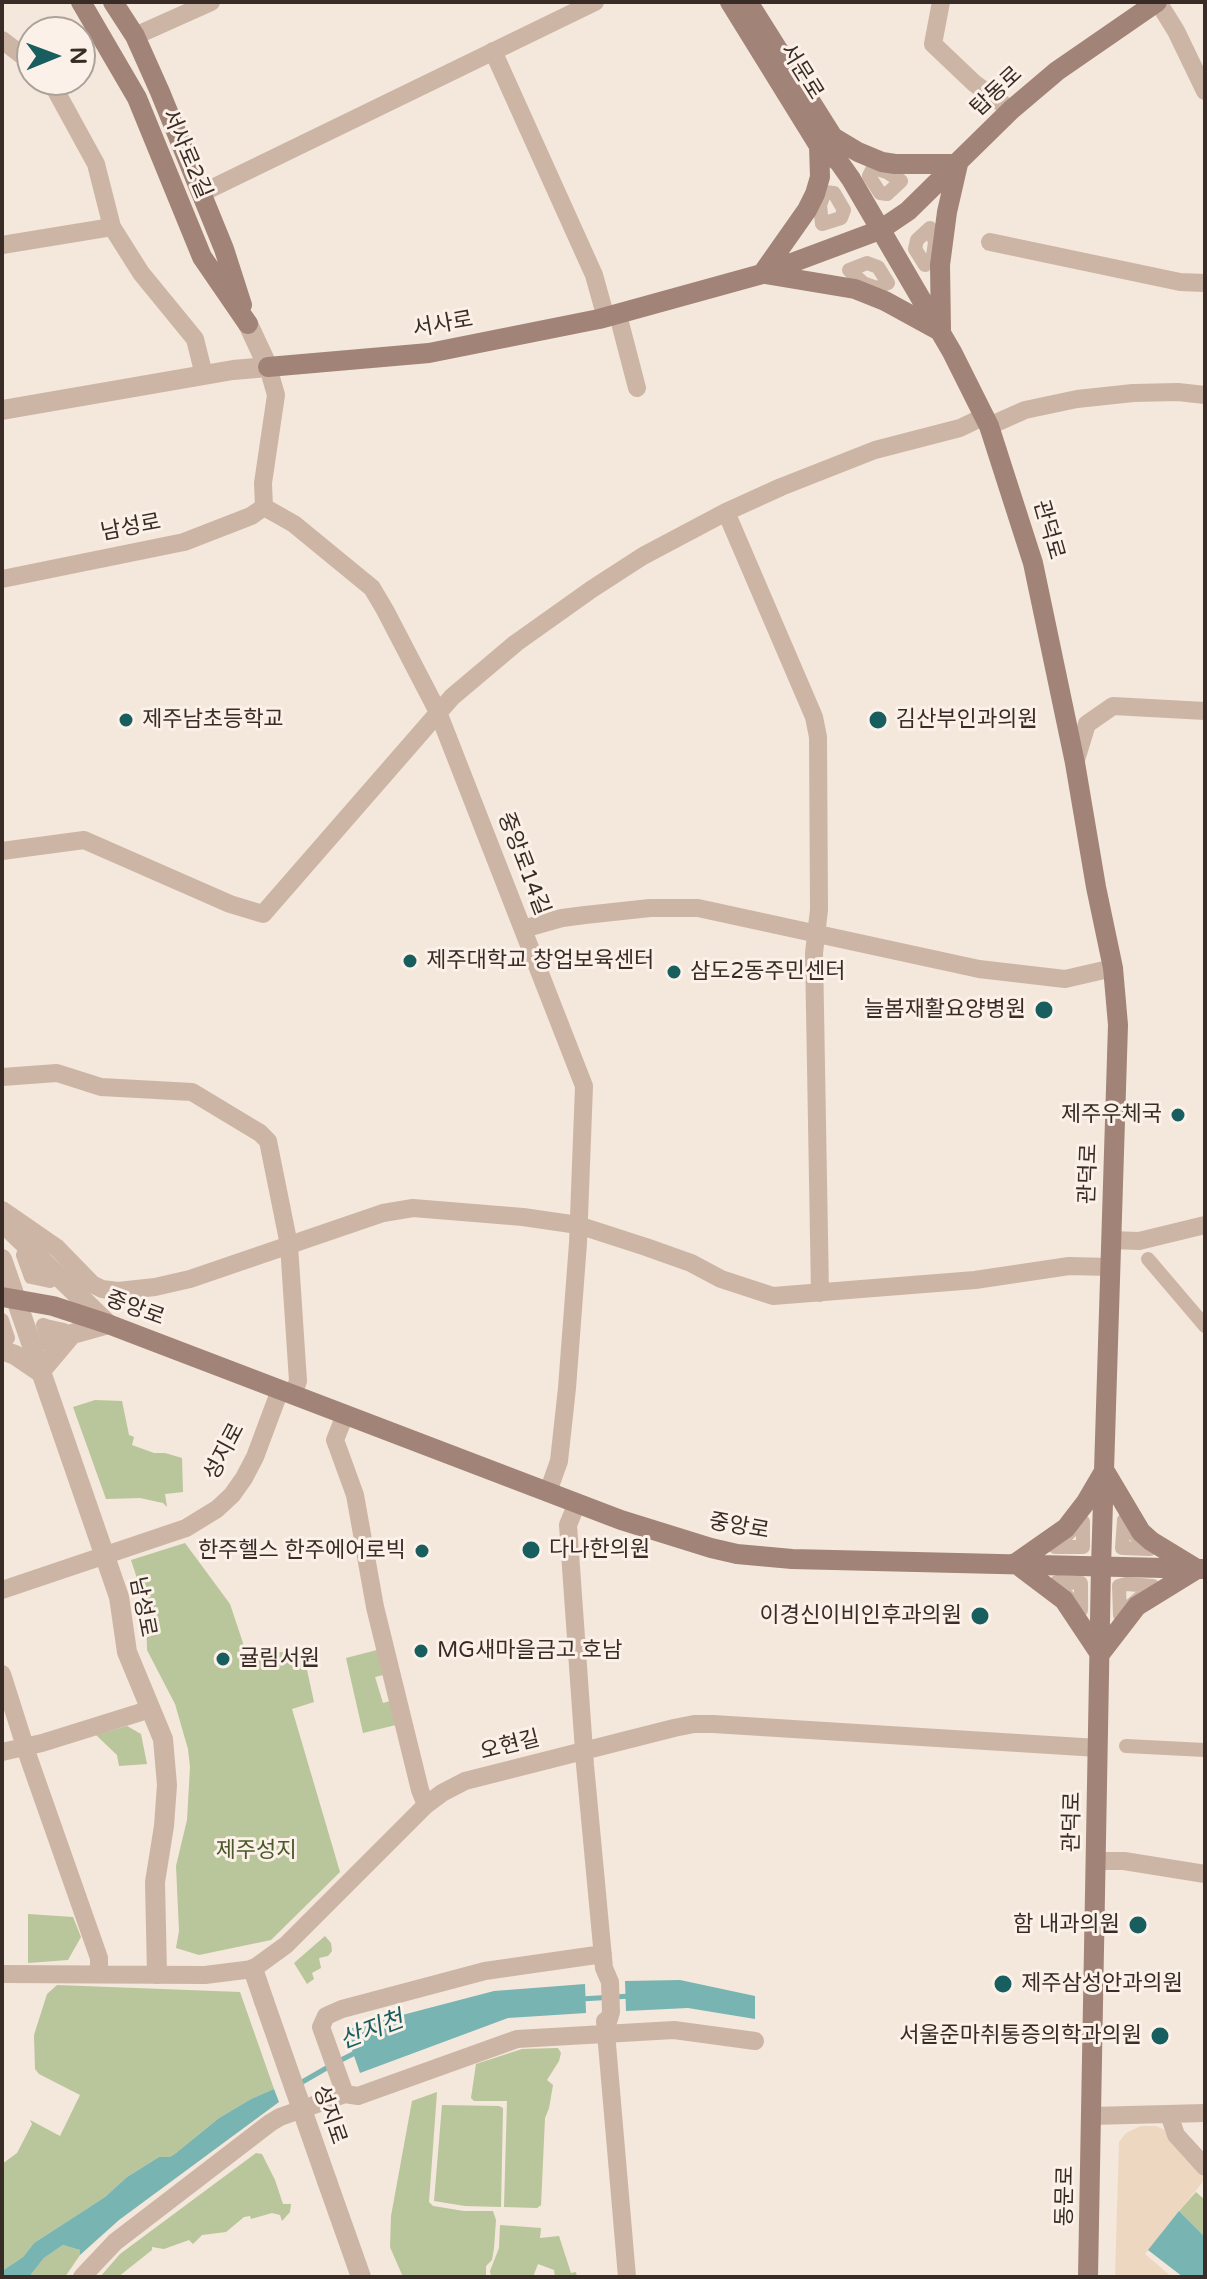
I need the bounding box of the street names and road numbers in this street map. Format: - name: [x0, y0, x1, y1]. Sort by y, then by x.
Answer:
- street label: 서문로: [774, 39, 828, 105]
- street label: 탑동로: [966, 62, 1028, 122]
- street label: 서사로2길: [155, 105, 217, 203]
- street label: 서사로: [411, 307, 475, 343]
- street label: 관덕로: [1027, 497, 1069, 563]
- street label: 남성로: [99, 509, 163, 547]
- street label: 중앙로14길: [491, 809, 555, 919]
- street label: 관덕로: [1075, 1143, 1103, 1205]
- street label: 중앙로: [102, 1286, 168, 1332]
- street label: 성지로: [199, 1419, 251, 1485]
- street label: 중앙로: [707, 1509, 771, 1545]
- street label: 남성로: [123, 1575, 161, 1639]
- street label: 오현길: [477, 1726, 543, 1766]
- street label: 관덕로: [1059, 1791, 1087, 1853]
- street label: 성지로: [307, 2082, 351, 2148]
- street label: 동문로: [1052, 2165, 1080, 2227]

